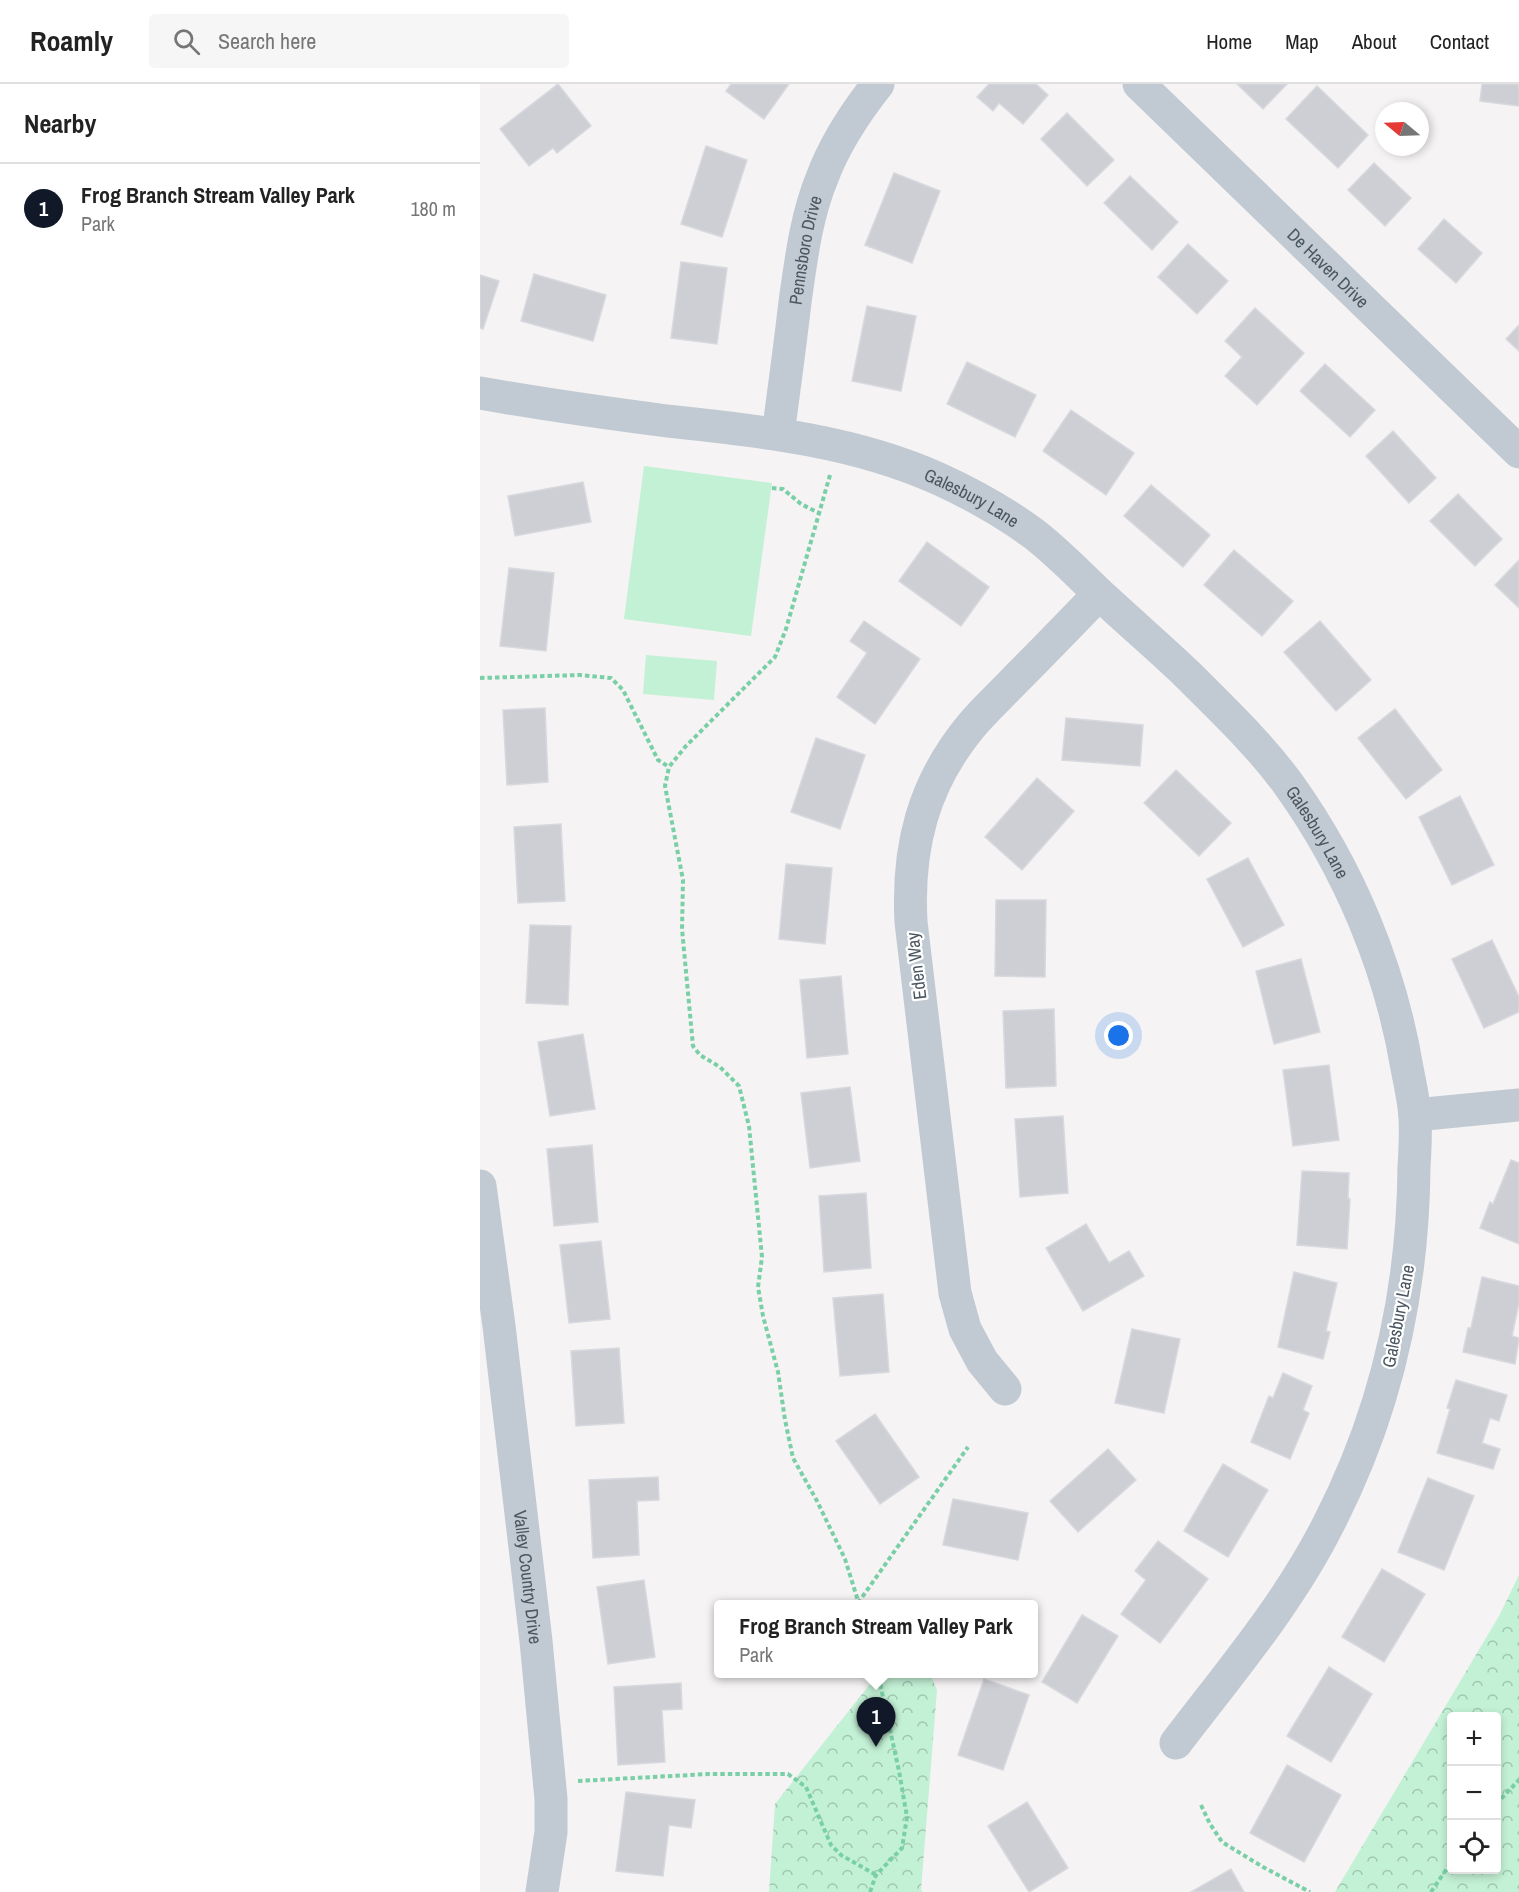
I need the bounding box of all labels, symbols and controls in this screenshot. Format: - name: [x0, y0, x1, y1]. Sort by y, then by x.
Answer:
- search box: [149, 14, 569, 68]
- text: Roamly: [30, 22, 113, 60]
- icon: search: [170, 25, 203, 58]
- text: Search here: [218, 26, 316, 56]
- text: Home: [1206, 27, 1252, 56]
- text: Map: [1285, 27, 1319, 56]
- text: About: [1352, 27, 1397, 56]
- text: Contact: [1430, 27, 1489, 56]
- north arrow: [1375, 102, 1429, 156]
- text: Nearby: [24, 106, 96, 141]
- text: Frog Branch Stream Valley Park: [81, 180, 355, 210]
- street label: Pennsboro Drive: [782, 192, 827, 306]
- text: 1: [39, 195, 48, 222]
- text: 180 m: [410, 195, 456, 222]
- text: Park: [81, 210, 115, 237]
- street label: De Haven Drive: [1282, 222, 1375, 313]
- street label: Galesbury Lane: [921, 462, 1024, 533]
- street label: Galesbury Lane: [1281, 780, 1355, 883]
- street label: Eden Way: [899, 930, 933, 1001]
- your location: [1104, 1021, 1133, 1050]
- street label: Galesbury Lane: [1376, 1262, 1420, 1370]
- street label: Valley Country Drive: [508, 1509, 549, 1645]
- popup: [714, 1600, 1038, 1678]
- text: Frog Branch Stream Valley Park: [739, 1611, 1013, 1641]
- text: Park: [739, 1641, 773, 1668]
- pin: 1: [856, 1698, 896, 1747]
- map controls: [1447, 1712, 1501, 1874]
- button: +: [1447, 1712, 1501, 1766]
- button: −: [1447, 1766, 1501, 1820]
- button: locate: [1447, 1820, 1501, 1874]

